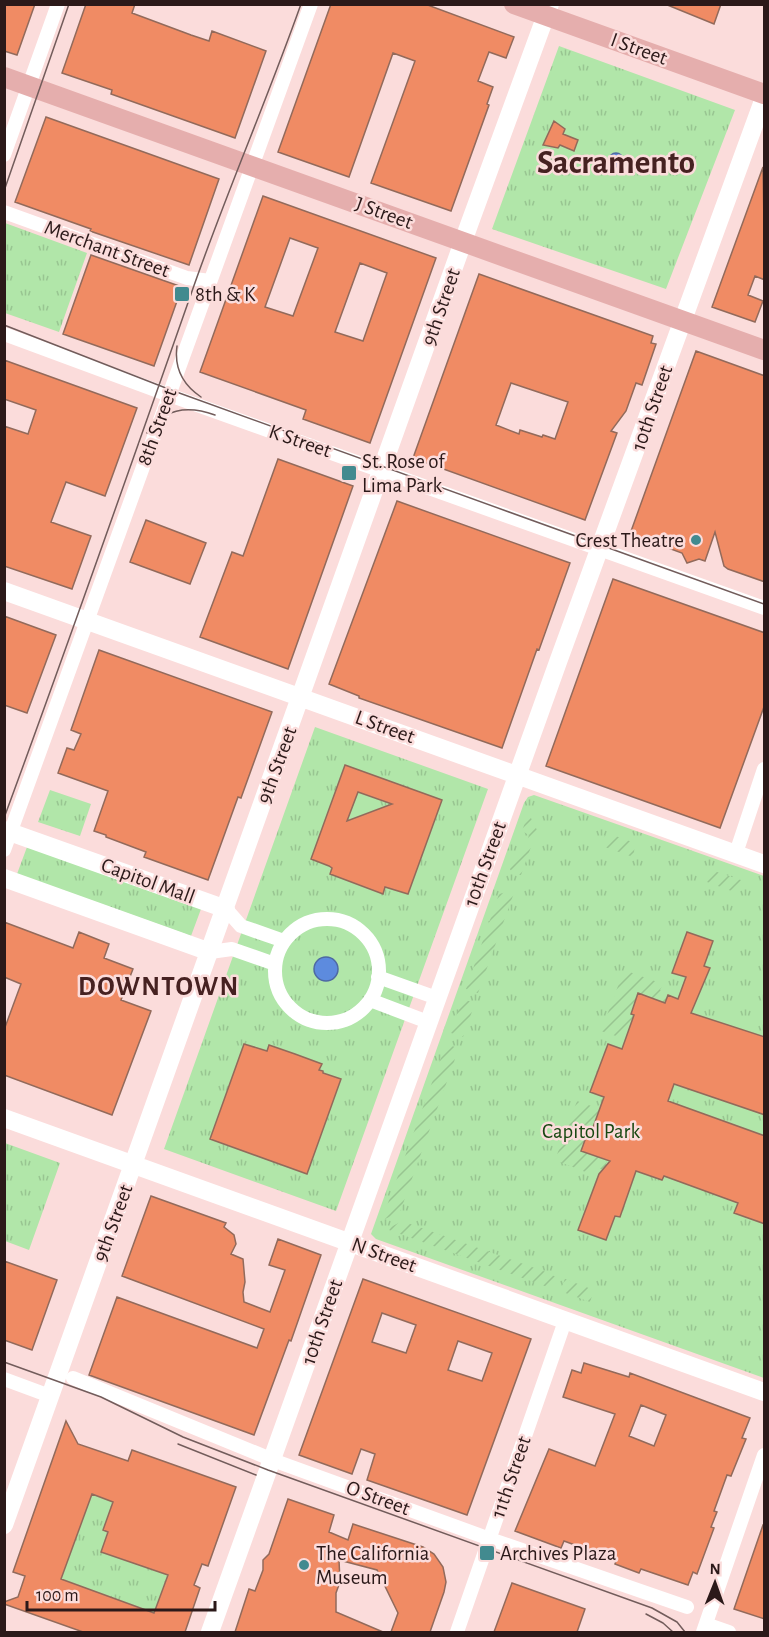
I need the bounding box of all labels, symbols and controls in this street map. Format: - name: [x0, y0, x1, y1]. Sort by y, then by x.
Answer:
- street label: I Street: [608, 29, 670, 69]
- district label: Sacramento: [537, 147, 695, 180]
- street label: J Street: [352, 193, 416, 233]
- street label: Merchant Street: [42, 217, 173, 281]
- street label: 9th Street: [418, 265, 464, 348]
- place label: 8th & K: [195, 284, 256, 305]
- marker: 8th & K: [173, 285, 191, 303]
- street label: 10th Street: [628, 362, 676, 453]
- street label: 8th Street: [133, 385, 181, 468]
- street label: K Street: [266, 421, 334, 462]
- place label: St. Rose of Lima Park: [362, 451, 446, 496]
- marker: St. Rose of Lima Park: [340, 464, 358, 482]
- place label: Crest Theatre: [576, 530, 684, 551]
- marker: Crest Theatre: [689, 533, 703, 547]
- street label: L Street: [352, 707, 418, 748]
- street label: 9th Street: [253, 723, 301, 806]
- street label: 10th Street: [460, 818, 510, 909]
- street label: Capitol Mall: [98, 854, 198, 908]
- district label: DOWNTOWN: [78, 973, 240, 1000]
- park label: Capitol Park: [542, 1121, 640, 1142]
- street label: 9th Street: [89, 1181, 137, 1264]
- street label: N Street: [349, 1234, 419, 1276]
- street label: 10th Street: [298, 1276, 346, 1367]
- street label: 11th Street: [487, 1433, 535, 1521]
- street label: O Street: [343, 1477, 413, 1519]
- place label: The California Museum: [316, 1543, 430, 1588]
- place label: Archives Plaza: [500, 1543, 617, 1564]
- marker: Archives Plaza: [478, 1544, 496, 1562]
- north arrow: [685, 1553, 745, 1613]
- marker: The California Museum: [297, 1558, 311, 1572]
- text: N: [710, 1561, 721, 1577]
- scale bar: [27, 1574, 214, 1612]
- text: 100 m: [36, 1587, 79, 1605]

